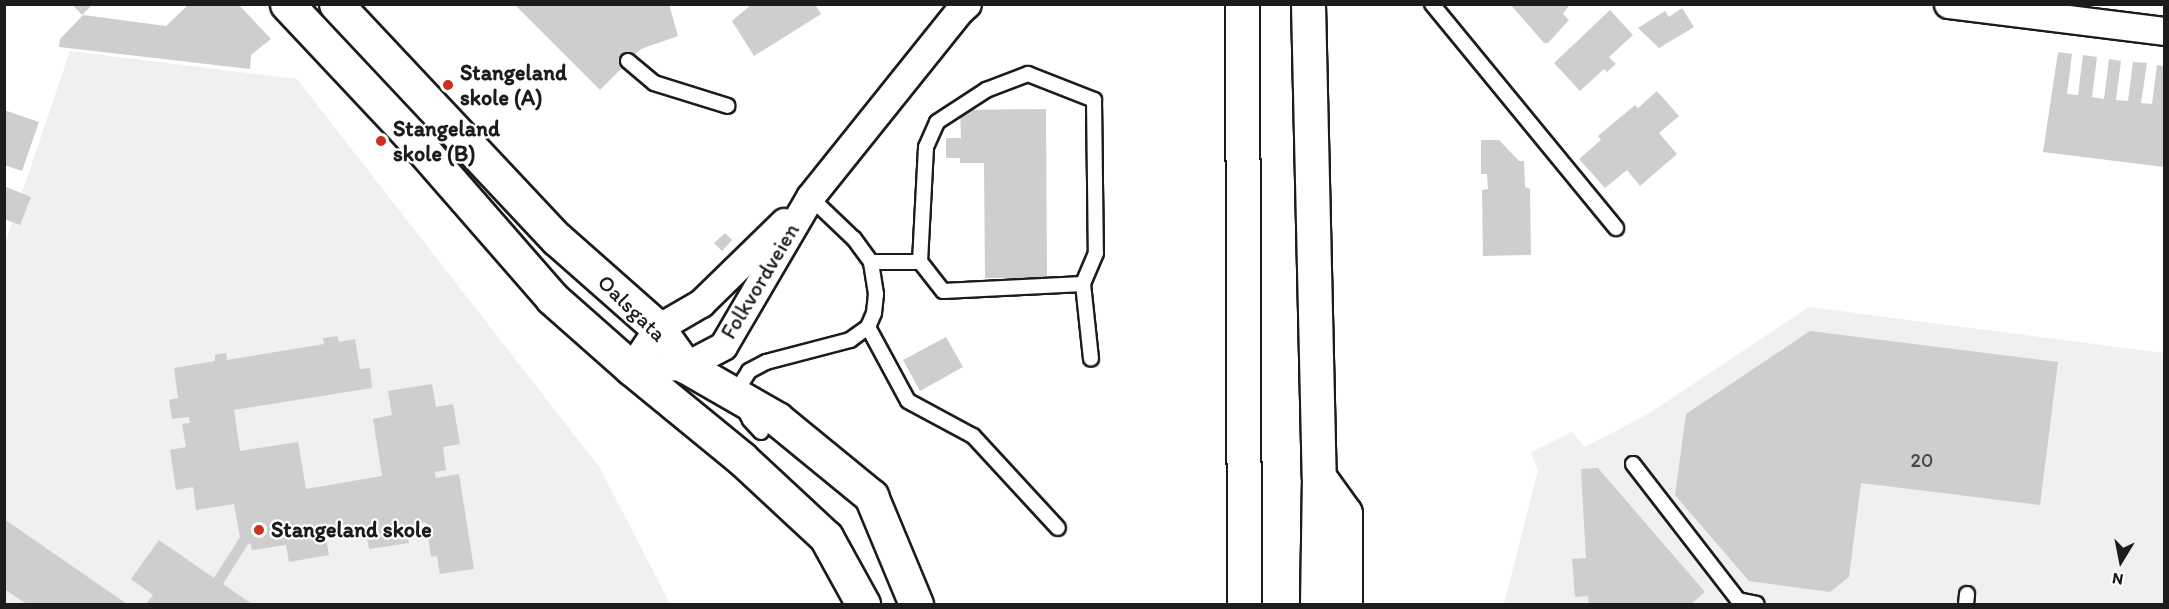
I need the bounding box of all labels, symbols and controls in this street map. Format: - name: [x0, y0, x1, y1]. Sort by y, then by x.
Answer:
- place label: Stangeland skole (A): [460, 59, 567, 110]
- marker: Stangeland skole (A): [441, 78, 455, 92]
- place label: Stangeland skole (B): [393, 115, 500, 166]
- marker: Stangeland skole (B): [374, 134, 388, 148]
- street label: Folkvordveien: [715, 218, 805, 344]
- street label: Oalsgata: [592, 269, 672, 347]
- house number: 20: [1911, 448, 1933, 472]
- place label: Stangeland skole: [271, 517, 432, 543]
- marker: Stangeland skole: [252, 523, 266, 537]
- north arrow: [2091, 531, 2151, 591]
- text: N: [2111, 569, 2125, 590]

